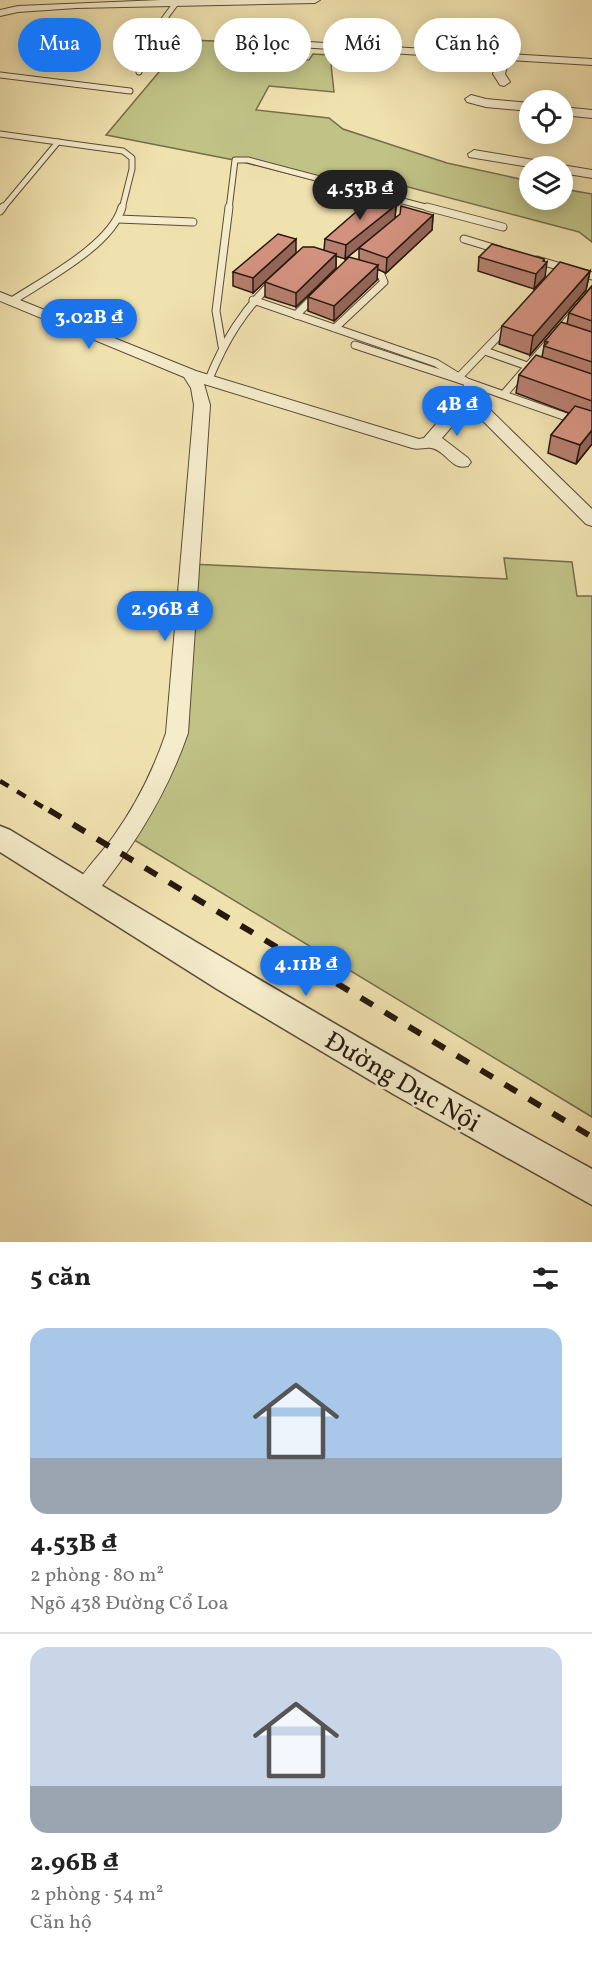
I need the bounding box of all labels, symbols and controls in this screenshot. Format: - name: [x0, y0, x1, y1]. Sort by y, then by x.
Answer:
- chip: Mua: [18, 18, 101, 72]
- chip: Thuê: [113, 18, 202, 72]
- chip: Bộ lọc: [214, 18, 311, 72]
- chip: Mới: [323, 18, 402, 72]
- chip: Căn hộ: [414, 18, 521, 72]
- map controls: [519, 90, 573, 210]
- button: locate: [519, 90, 573, 144]
- button: layers: [519, 156, 573, 210]
- pin: 4.53B ₫: [305, 170, 415, 221]
- text: 4.53B ₫: [326, 175, 394, 203]
- pin: 3.02B ₫: [34, 299, 144, 350]
- text: 3.02B ₫: [55, 304, 123, 332]
- pin: 4B ₫: [421, 386, 493, 437]
- text: 4B ₫: [436, 391, 478, 419]
- pin: 2.96B ₫: [110, 591, 220, 642]
- text: 2.96B ₫: [131, 596, 199, 624]
- pin: 4.11B ₫: [251, 946, 361, 997]
- text: 4.11B ₫: [274, 951, 338, 979]
- street label: Đường Dục Nội: [318, 1024, 486, 1142]
- text: 5 căn: [30, 1260, 91, 1296]
- icon: filters: [529, 1262, 562, 1295]
- icon: home: [242, 1367, 350, 1475]
- text: 4.53B ₫: [30, 1526, 117, 1562]
- text: 2 phòng · 80 m²: [30, 1562, 164, 1590]
- text: Ngõ 438 Đường Cổ Loa: [30, 1590, 228, 1618]
- icon: home: [242, 1686, 350, 1794]
- text: 2.96B ₫: [30, 1845, 118, 1881]
- text: 2 phòng · 54 m²: [30, 1881, 163, 1909]
- text: Căn hộ: [30, 1909, 92, 1937]

